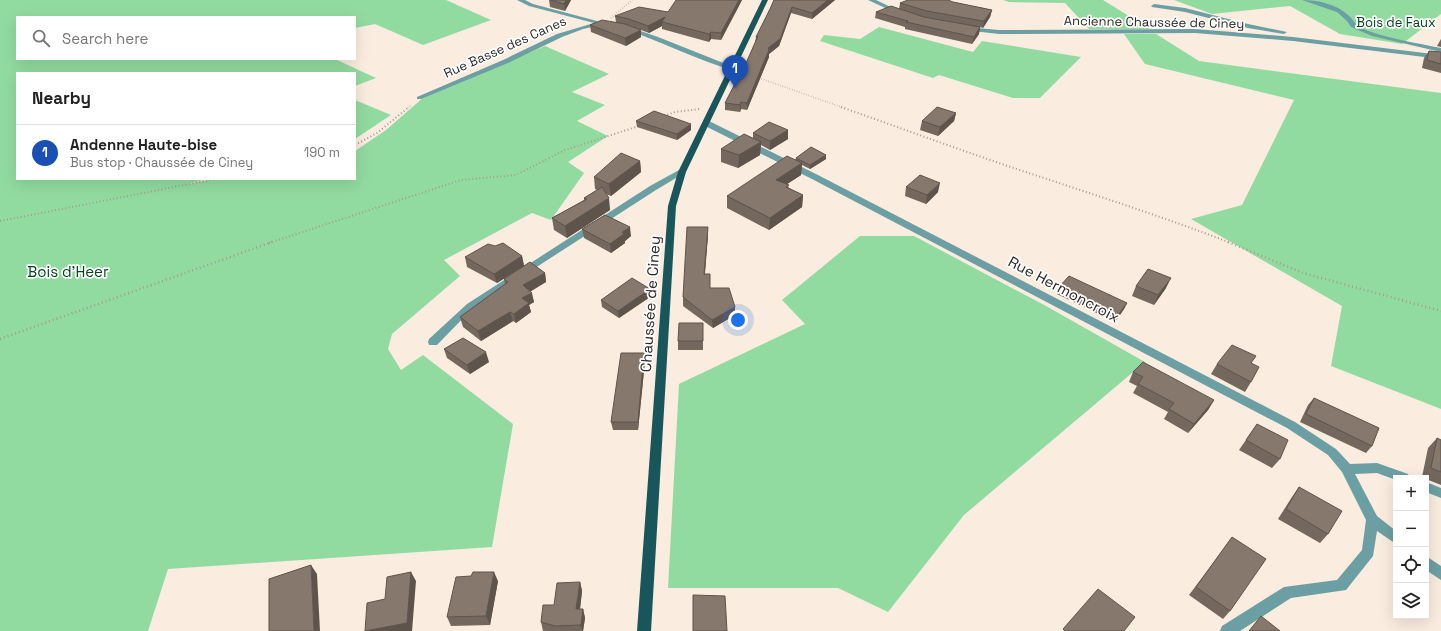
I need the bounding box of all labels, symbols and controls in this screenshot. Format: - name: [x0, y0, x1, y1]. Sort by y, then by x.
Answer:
- street label: Rue Basse des Canes: [441, 12, 569, 82]
- street label: Ancienne Chaussée de Ciney: [1064, 12, 1244, 32]
- park label: Bois de Faux: [1356, 14, 1436, 31]
- search box: [16, 16, 356, 60]
- icon: search: [30, 27, 52, 49]
- text: Search here: [62, 29, 148, 48]
- pin: 1: [722, 55, 748, 88]
- text: Nearby: [32, 87, 91, 109]
- text: Andenne Haute-bise: [70, 135, 217, 154]
- text: 1: [42, 144, 48, 161]
- text: 190 m: [304, 144, 340, 161]
- text: Bus stop · Chaussée de Ciney: [70, 154, 253, 171]
- street label: Chaussée de Ciney: [636, 235, 664, 373]
- street label: Rue Hermoncroix: [1005, 252, 1123, 326]
- park label: Bois d'Heer: [27, 262, 109, 281]
- your location: [728, 310, 748, 330]
- map controls: [1393, 475, 1429, 619]
- button: +: [1393, 475, 1429, 511]
- button: −: [1393, 511, 1429, 547]
- button: locate: [1393, 547, 1429, 583]
- button: layers: [1393, 583, 1429, 619]

